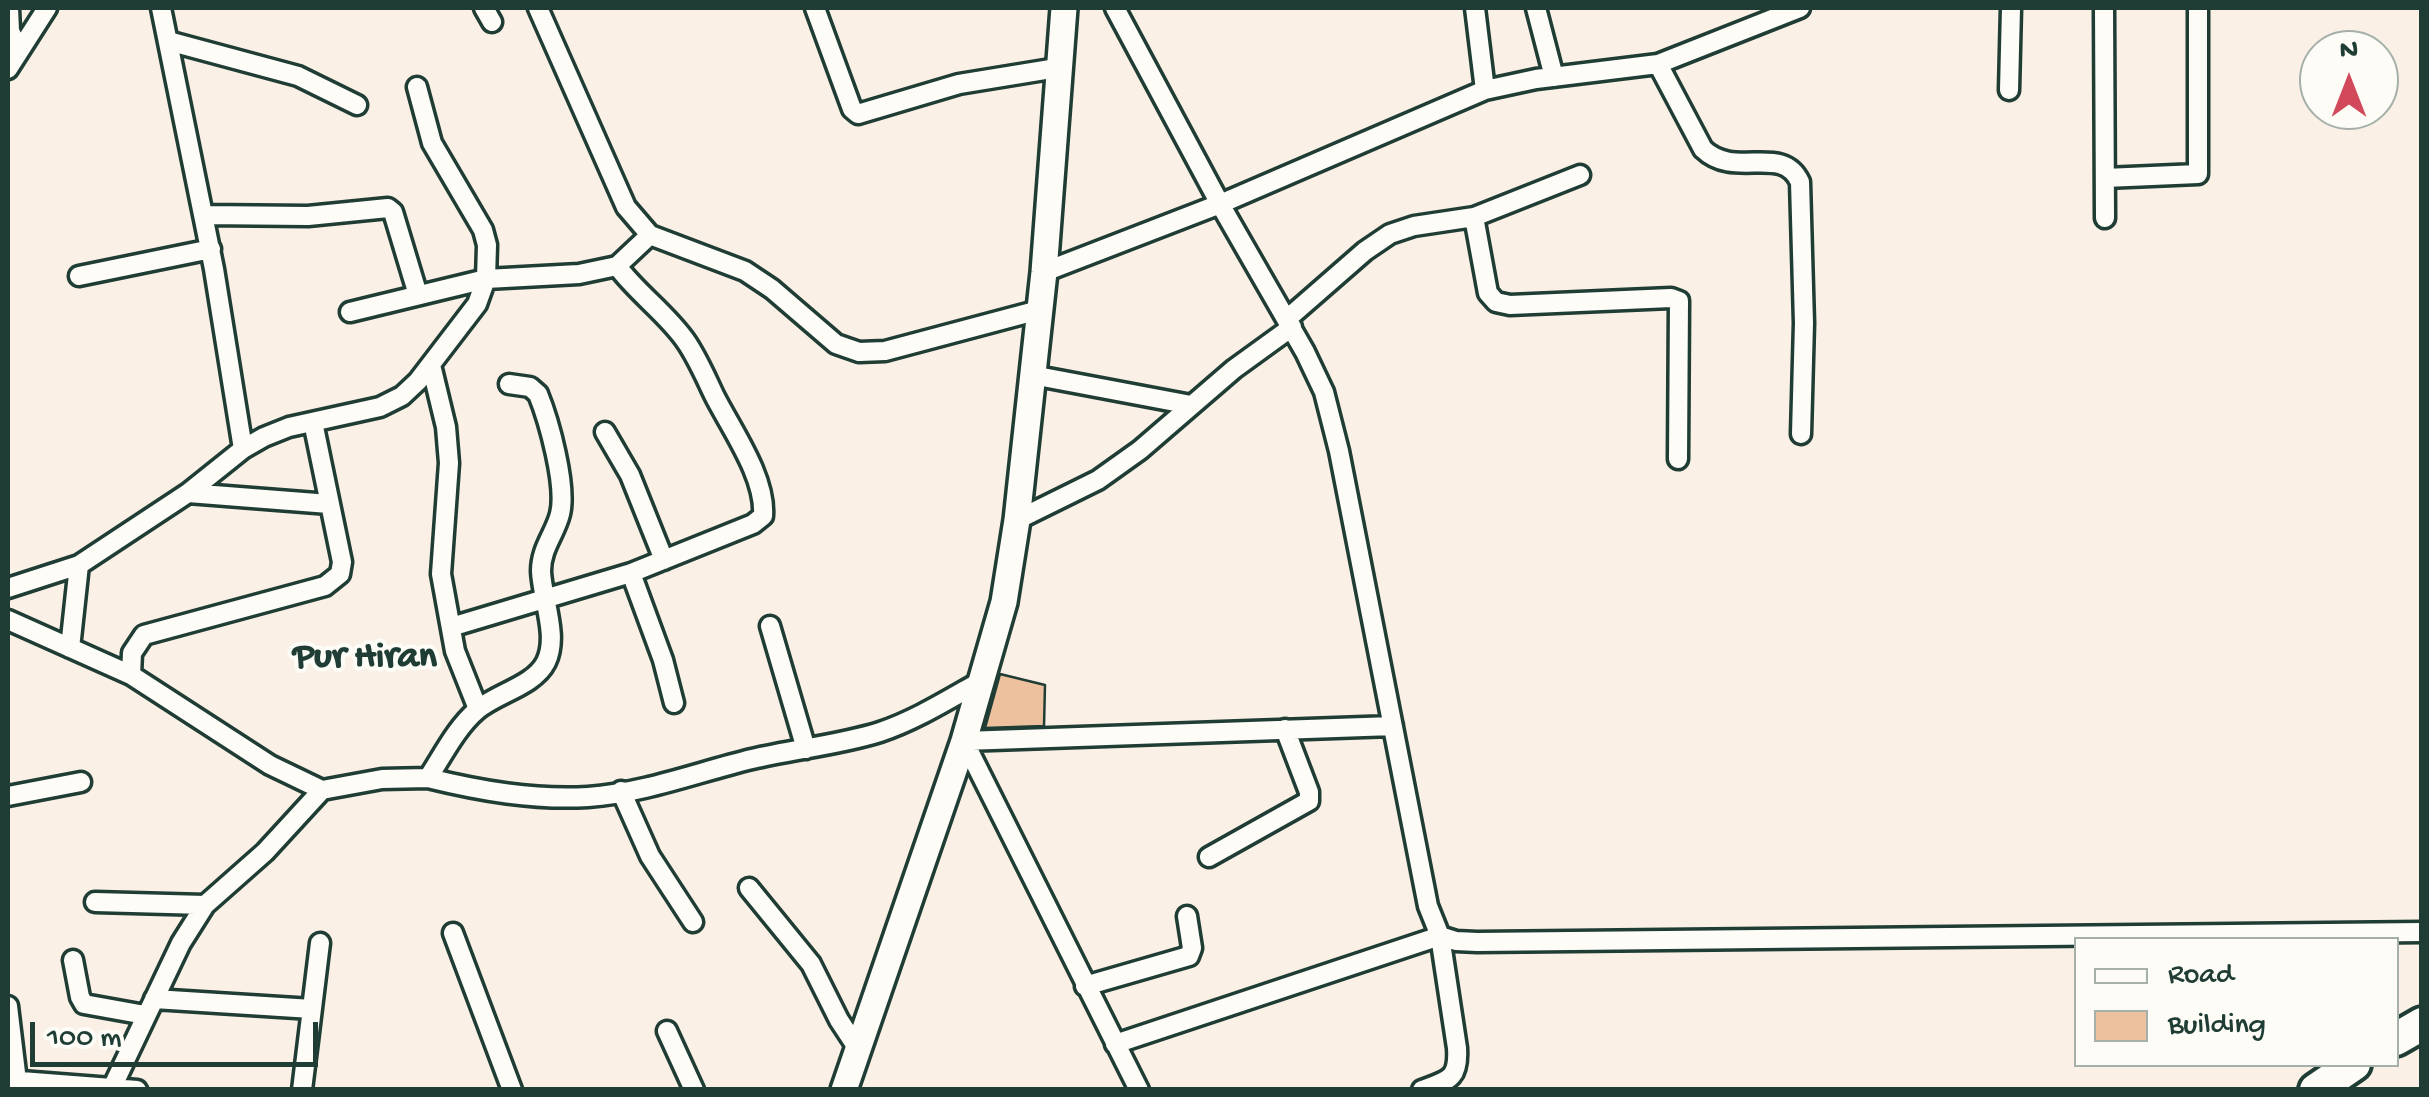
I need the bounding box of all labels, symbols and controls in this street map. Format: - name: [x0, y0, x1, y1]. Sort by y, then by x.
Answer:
- north arrow: [2299, 30, 2399, 130]
- text: N: [2340, 35, 2358, 68]
- district label: Pur Hiran: [293, 636, 437, 682]
- legend: [2074, 937, 2399, 1067]
- text: Road: [2168, 959, 2234, 994]
- scale bar: [35, 1002, 322, 1064]
- text: Building: [2168, 1009, 2266, 1044]
- text: 100 m: [47, 1022, 122, 1057]

